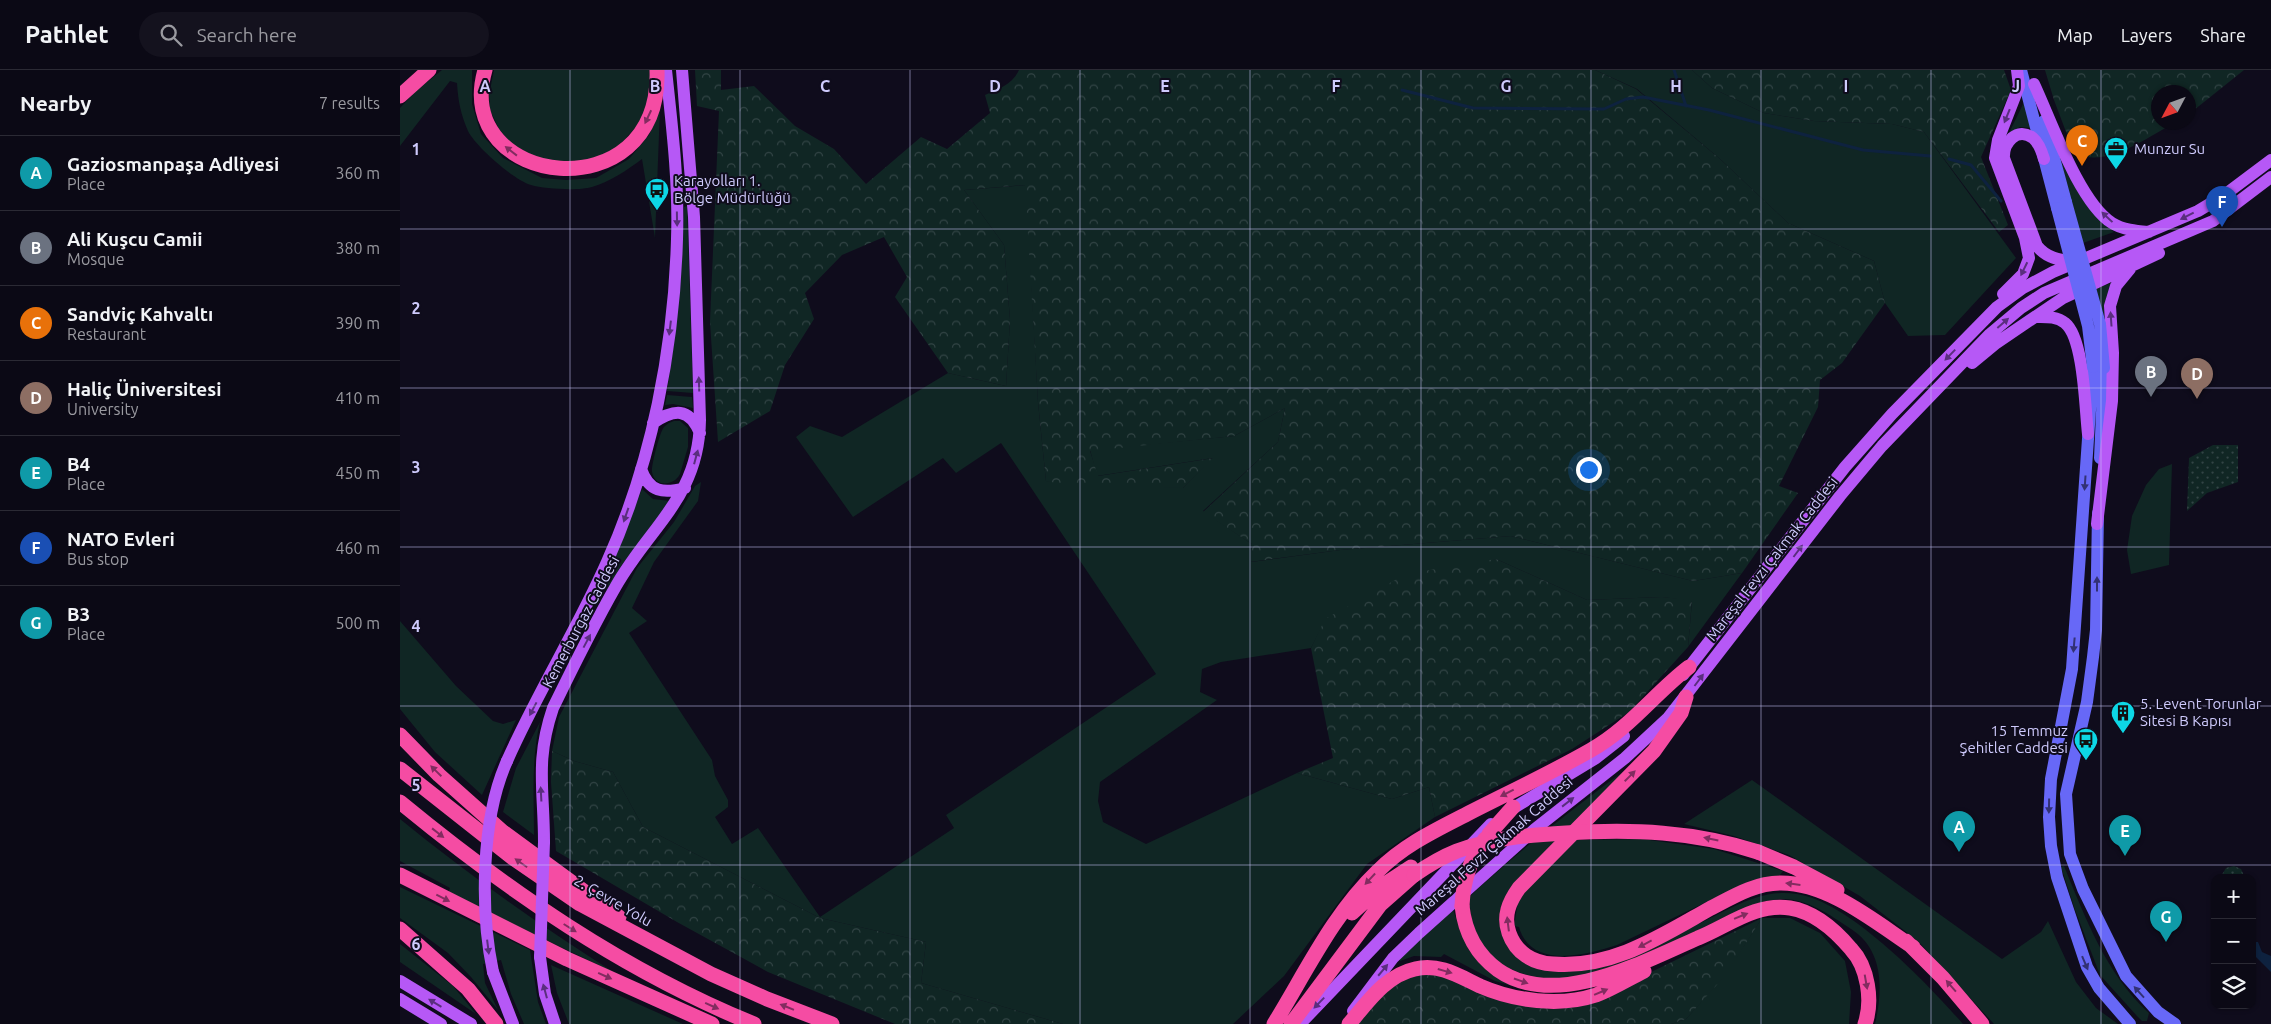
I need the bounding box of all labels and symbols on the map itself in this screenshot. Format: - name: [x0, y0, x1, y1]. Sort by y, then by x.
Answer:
- text: A: [479, 77, 491, 95]
- text: B: [650, 77, 660, 95]
- text: C: [820, 77, 830, 95]
- text: D: [989, 77, 1001, 95]
- text: E: [1160, 77, 1170, 95]
- text: F: [1332, 77, 1341, 95]
- text: G: [1500, 77, 1512, 95]
- text: H: [1670, 77, 1682, 95]
- text: I: [1844, 77, 1848, 95]
- text: J: [2012, 77, 2020, 95]
- north arrow: [2151, 85, 2196, 130]
- one-way arrow: [2002, 109, 2010, 123]
- one-way arrow: [644, 110, 652, 124]
- pin: C: [2066, 125, 2098, 166]
- office icon: Munzur Su: [2103, 136, 2129, 170]
- text: 1: [411, 140, 421, 158]
- place label: Munzur Su: [2134, 140, 2205, 157]
- one-way arrow: [505, 145, 518, 156]
- place label: Karayolları 1. Bölge Müdürlüğü: [674, 172, 791, 206]
- bus stop icon: Karayolları 1. Bölge Müdürlüğü: [644, 177, 670, 211]
- pin: F: [2206, 186, 2238, 227]
- one-way arrow: [673, 211, 681, 227]
- one-way arrow: [2101, 211, 2113, 223]
- one-way arrow: [2180, 212, 2195, 220]
- one-way arrow: [2020, 262, 2028, 277]
- text: 2: [411, 299, 421, 317]
- one-way arrow: [2107, 310, 2115, 326]
- one-way arrow: [1997, 317, 2010, 328]
- one-way arrow: [666, 320, 674, 336]
- one-way arrow: [1944, 348, 1956, 360]
- pin: B: [2135, 356, 2167, 397]
- pin: D: [2181, 358, 2213, 399]
- one-way arrow: [695, 376, 703, 392]
- one-way arrow: [692, 449, 700, 464]
- your location: [1576, 457, 1602, 483]
- text: 3: [411, 458, 421, 476]
- street label: Mareşal Fevzi Çakmak Caddesi: [1702, 474, 1841, 644]
- one-way arrow: [2081, 475, 2089, 491]
- one-way arrow: [621, 508, 629, 523]
- one-way arrow: [1793, 545, 1804, 558]
- street label: Kemerburgaz Caddesi: [539, 553, 623, 691]
- one-way arrow: [2093, 576, 2101, 592]
- text: 4: [411, 617, 421, 635]
- one-way arrow: [583, 634, 591, 648]
- one-way arrow: [2070, 638, 2078, 654]
- one-way arrow: [1694, 673, 1704, 687]
- place label: 5. Levent Torunlar Sitesi B Kapısı: [2140, 695, 2262, 729]
- building icon: 5. Levent Torunlar Sitesi B Kapısı: [2110, 700, 2136, 734]
- one-way arrow: [529, 701, 537, 716]
- place label: 15 Temmuz Şehitler Caddesi: [1960, 722, 2068, 756]
- bus stop icon: 15 Temmuz Şehitler Caddesi: [2073, 727, 2099, 761]
- one-way arrow: [430, 766, 442, 778]
- one-way arrow: [1624, 770, 1636, 782]
- street label: Mareşal Fevzi Çakmak Caddesi: [1412, 773, 1576, 919]
- text: 5: [411, 776, 421, 794]
- one-way arrow: [537, 785, 545, 801]
- one-way arrow: [1500, 790, 1514, 798]
- one-way arrow: [1561, 797, 1574, 808]
- one-way arrow: [2045, 798, 2053, 814]
- pin: A: [1943, 811, 1975, 852]
- pin: E: [2109, 815, 2141, 856]
- one-way arrow: [431, 828, 444, 839]
- one-way arrow: [1703, 835, 1718, 843]
- one-way arrow: [514, 858, 527, 868]
- street label: 2. Çevre Yolu: [571, 871, 655, 930]
- one-way arrow: [1364, 872, 1376, 884]
- one-way arrow: [1785, 880, 1801, 888]
- one-way arrow: [436, 894, 450, 902]
- pin: G: [2150, 901, 2182, 942]
- one-way arrow: [1734, 912, 1748, 920]
- one-way arrow: [1504, 916, 1512, 932]
- one-way arrow: [563, 923, 576, 932]
- text: 6: [411, 935, 421, 953]
- one-way arrow: [485, 939, 493, 955]
- one-way arrow: [1638, 940, 1652, 948]
- one-way arrow: [2082, 956, 2090, 970]
- one-way arrow: [1377, 964, 1388, 977]
- one-way arrow: [1438, 967, 1453, 975]
- one-way arrow: [598, 972, 612, 980]
- one-way arrow: [1862, 975, 1870, 991]
- one-way arrow: [1513, 977, 1528, 985]
- one-way arrow: [1945, 981, 1957, 993]
- one-way arrow: [541, 984, 549, 999]
- one-way arrow: [2133, 985, 2144, 998]
- one-way arrow: [1594, 988, 1609, 996]
- one-way arrow: [1313, 997, 1325, 1009]
- one-way arrow: [429, 998, 442, 1008]
- one-way arrow: [705, 1002, 719, 1010]
- one-way arrow: [779, 1003, 794, 1011]

